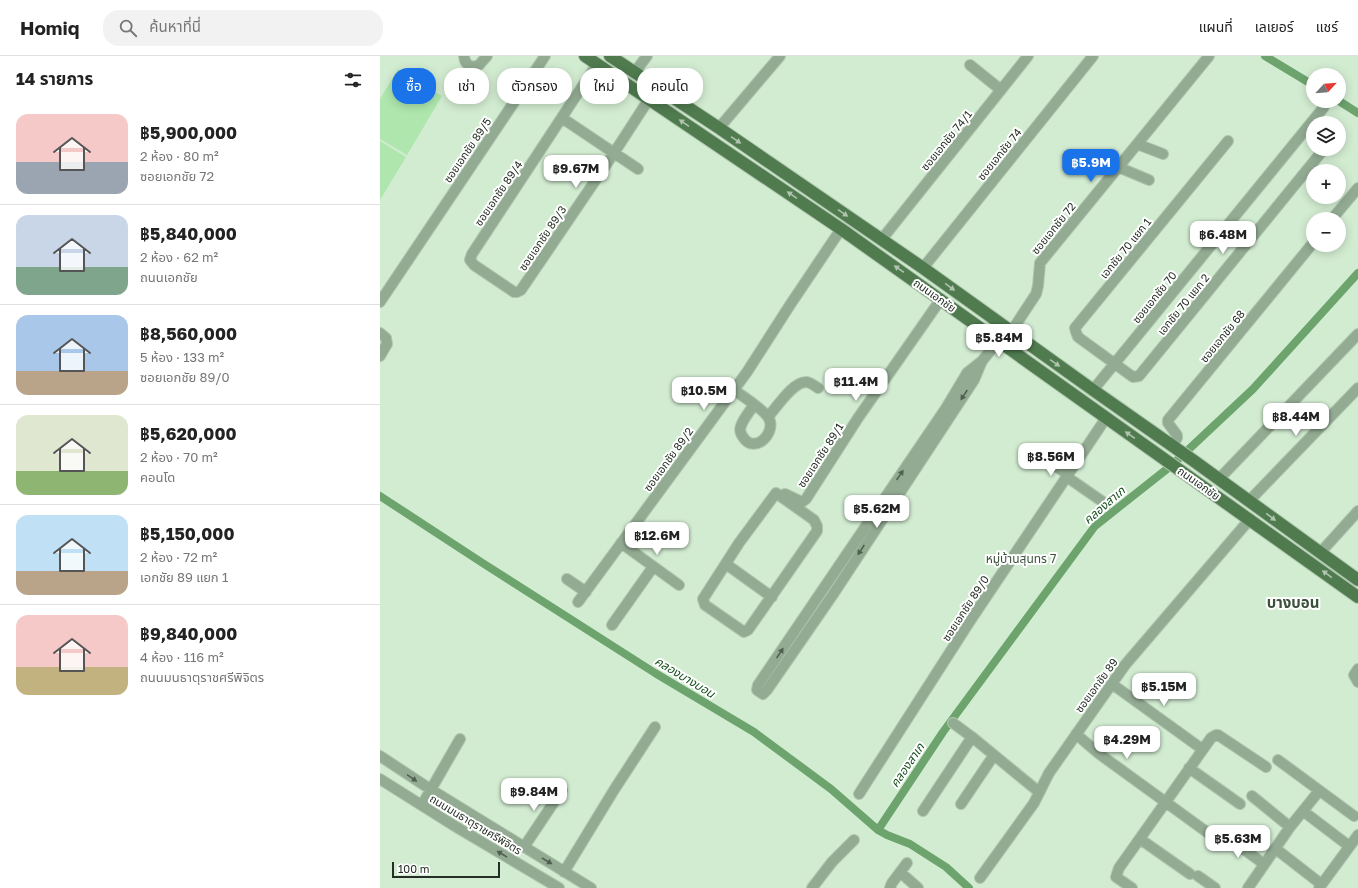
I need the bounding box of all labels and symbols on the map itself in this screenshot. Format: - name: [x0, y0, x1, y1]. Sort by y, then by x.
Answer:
- north arrow: [1306, 68, 1346, 108]
- street label: ซอยเอกชัย 74/1: [918, 107, 974, 173]
- street label: ซอยเอกชัย 89/5: [441, 115, 493, 185]
- one-way arrow: [679, 119, 689, 127]
- street label: ซอยเอกชัย 74: [974, 125, 1024, 183]
- one-way arrow: [730, 136, 741, 144]
- pin: ฿5.9M: [1063, 149, 1119, 183]
- pin: ฿9.67M: [543, 155, 609, 189]
- street label: ซอยเอกชัย 89/4: [471, 158, 525, 228]
- one-way arrow: [787, 191, 797, 199]
- street label: ซอยเอกชัย 72: [1028, 200, 1078, 256]
- street label: ซอยเอกชัย 89/3: [516, 203, 568, 273]
- one-way arrow: [838, 209, 848, 217]
- street label: เอกชัย 70 แยก 1: [1097, 215, 1153, 281]
- pin: ฿6.48M: [1190, 221, 1256, 255]
- one-way arrow: [894, 265, 904, 273]
- street label: ซอยเอกชัย 70: [1129, 268, 1179, 326]
- street label: เอกชัย 70 แยก 2: [1154, 271, 1212, 337]
- street label: ถนนเอกชัย: [911, 276, 959, 314]
- one-way arrow: [944, 283, 955, 291]
- street label: ซอยเอกชัย 68: [1197, 307, 1247, 365]
- pin: ฿5.84M: [966, 324, 1032, 358]
- one-way arrow: [1050, 359, 1060, 367]
- pin: ฿11.4M: [823, 368, 889, 402]
- pin: ฿10.5M: [671, 377, 737, 411]
- one-way arrow: [960, 390, 968, 400]
- pin: ฿8.44M: [1263, 403, 1329, 437]
- street label: ซอยเอกชัย 89/1: [794, 420, 846, 490]
- street label: ซอยเอกชัย 89/2: [641, 425, 695, 493]
- one-way arrow: [1125, 431, 1135, 439]
- pin: ฿8.56M: [1018, 443, 1084, 477]
- street label: ถนนเอกชัย: [1175, 464, 1223, 502]
- one-way arrow: [896, 469, 903, 481]
- water label: คลองสาเก: [1080, 482, 1128, 527]
- pin: ฿5.62M: [844, 495, 910, 529]
- one-way arrow: [1266, 513, 1276, 521]
- pin: ฿12.6M: [624, 522, 690, 556]
- one-way arrow: [858, 544, 865, 556]
- district label: หมู่บ้านสุนทร 7: [986, 551, 1056, 566]
- one-way arrow: [1321, 570, 1332, 578]
- street label: ซอยเอกชัย 89/0: [939, 573, 991, 643]
- district label: บางบอน: [1267, 593, 1319, 611]
- one-way arrow: [776, 647, 784, 658]
- water label: คลองบางบอน: [652, 653, 718, 701]
- street label: ซอยเอกชัย 89: [1072, 655, 1120, 715]
- pin: ฿5.15M: [1131, 673, 1197, 707]
- pin: ฿4.29M: [1094, 726, 1160, 760]
- water label: คลองสาเก: [887, 739, 928, 790]
- one-way arrow: [407, 774, 418, 782]
- pin: ฿9.84M: [501, 778, 567, 812]
- street label: ถนนมนธาตุราชศรีพิจิตร: [427, 791, 524, 857]
- pin: ฿5.63M: [1205, 825, 1271, 859]
- one-way arrow: [497, 850, 507, 858]
- one-way arrow: [542, 857, 552, 865]
- scale bar: [392, 860, 500, 879]

